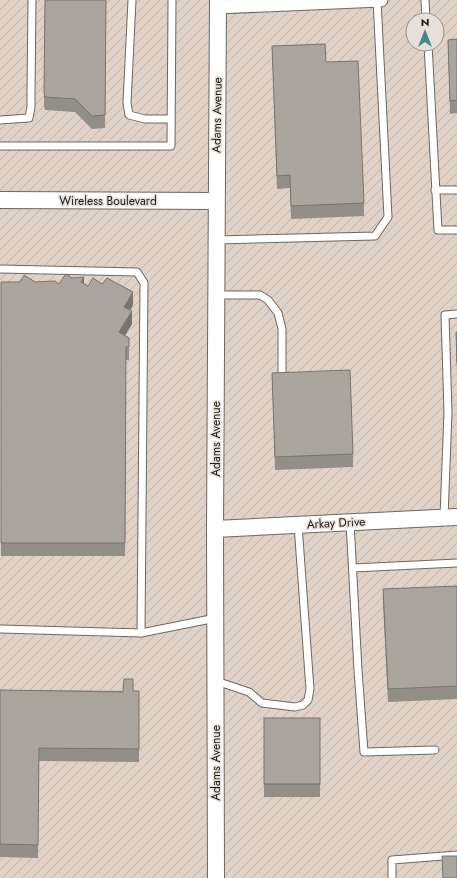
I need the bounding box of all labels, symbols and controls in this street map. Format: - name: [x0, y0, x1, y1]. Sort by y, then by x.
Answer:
- north arrow: [405, 12, 445, 52]
- text: N: [421, 14, 429, 30]
- street label: Adams Avenue: [207, 77, 227, 153]
- street label: Wireless Boulevard: [59, 192, 157, 210]
- street label: Adams Avenue: [207, 401, 225, 477]
- street label: Arkay Drive: [306, 512, 366, 534]
- street label: Adams Avenue: [207, 725, 225, 801]

